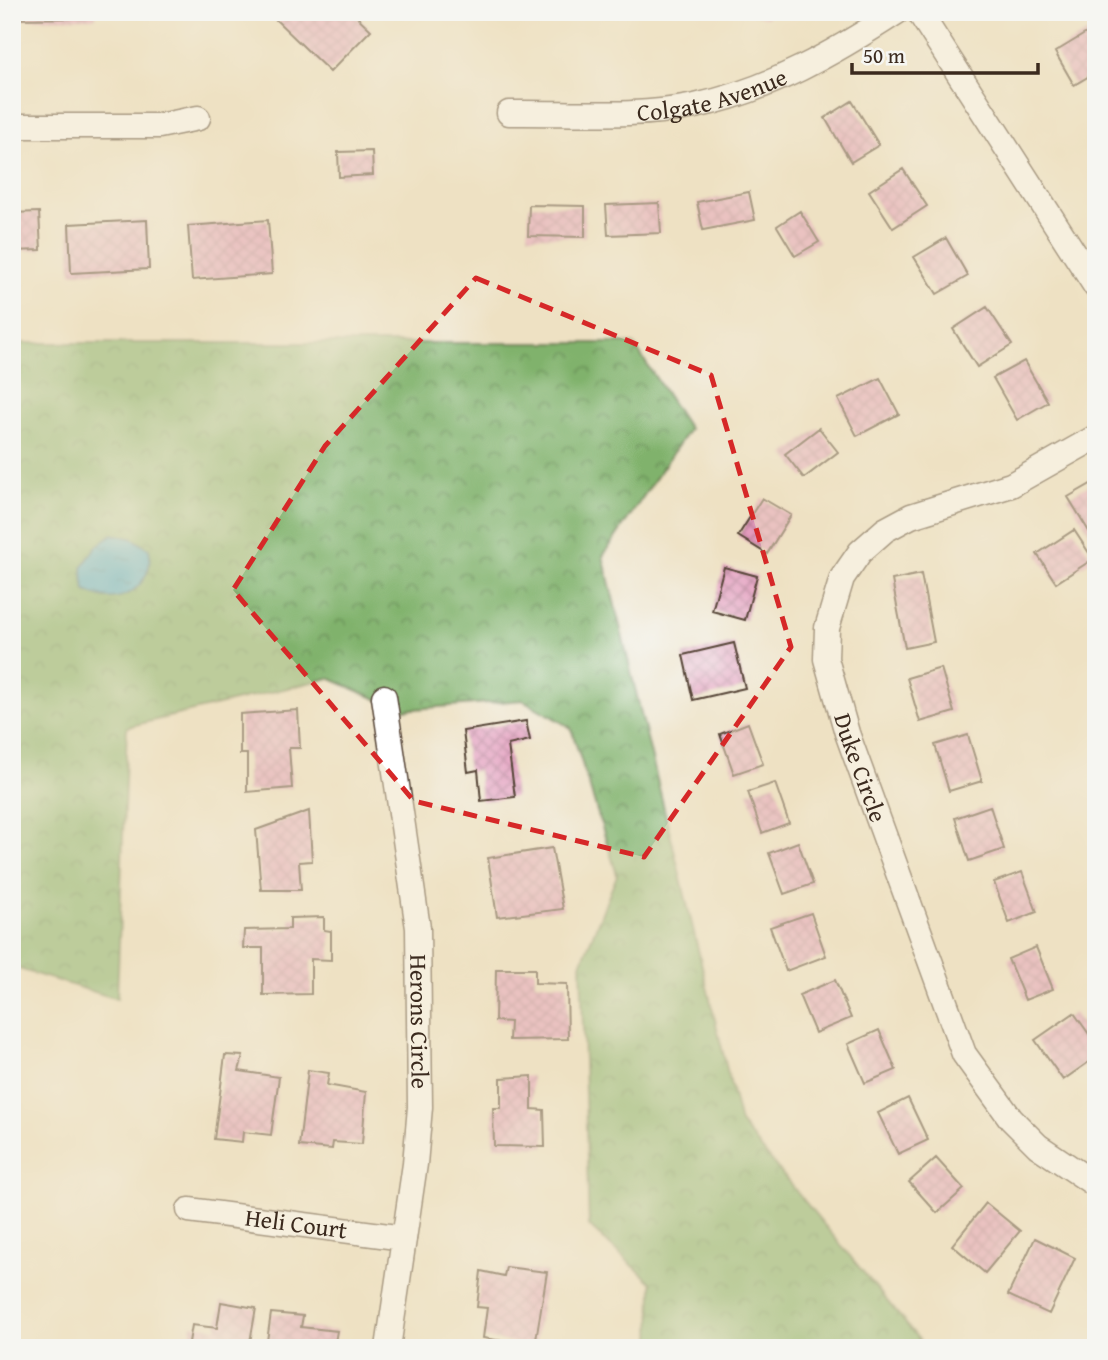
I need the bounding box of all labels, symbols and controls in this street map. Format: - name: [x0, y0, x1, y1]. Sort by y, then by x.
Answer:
- scale bar: [852, 32, 1038, 76]
- text: 50 m: [863, 40, 905, 71]
- street label: Colgate Avenue: [636, 59, 792, 130]
- street label: Duke Circle: [825, 709, 896, 827]
- street label: Herons Circle: [401, 954, 438, 1089]
- street label: Heli Court: [243, 1199, 350, 1248]

